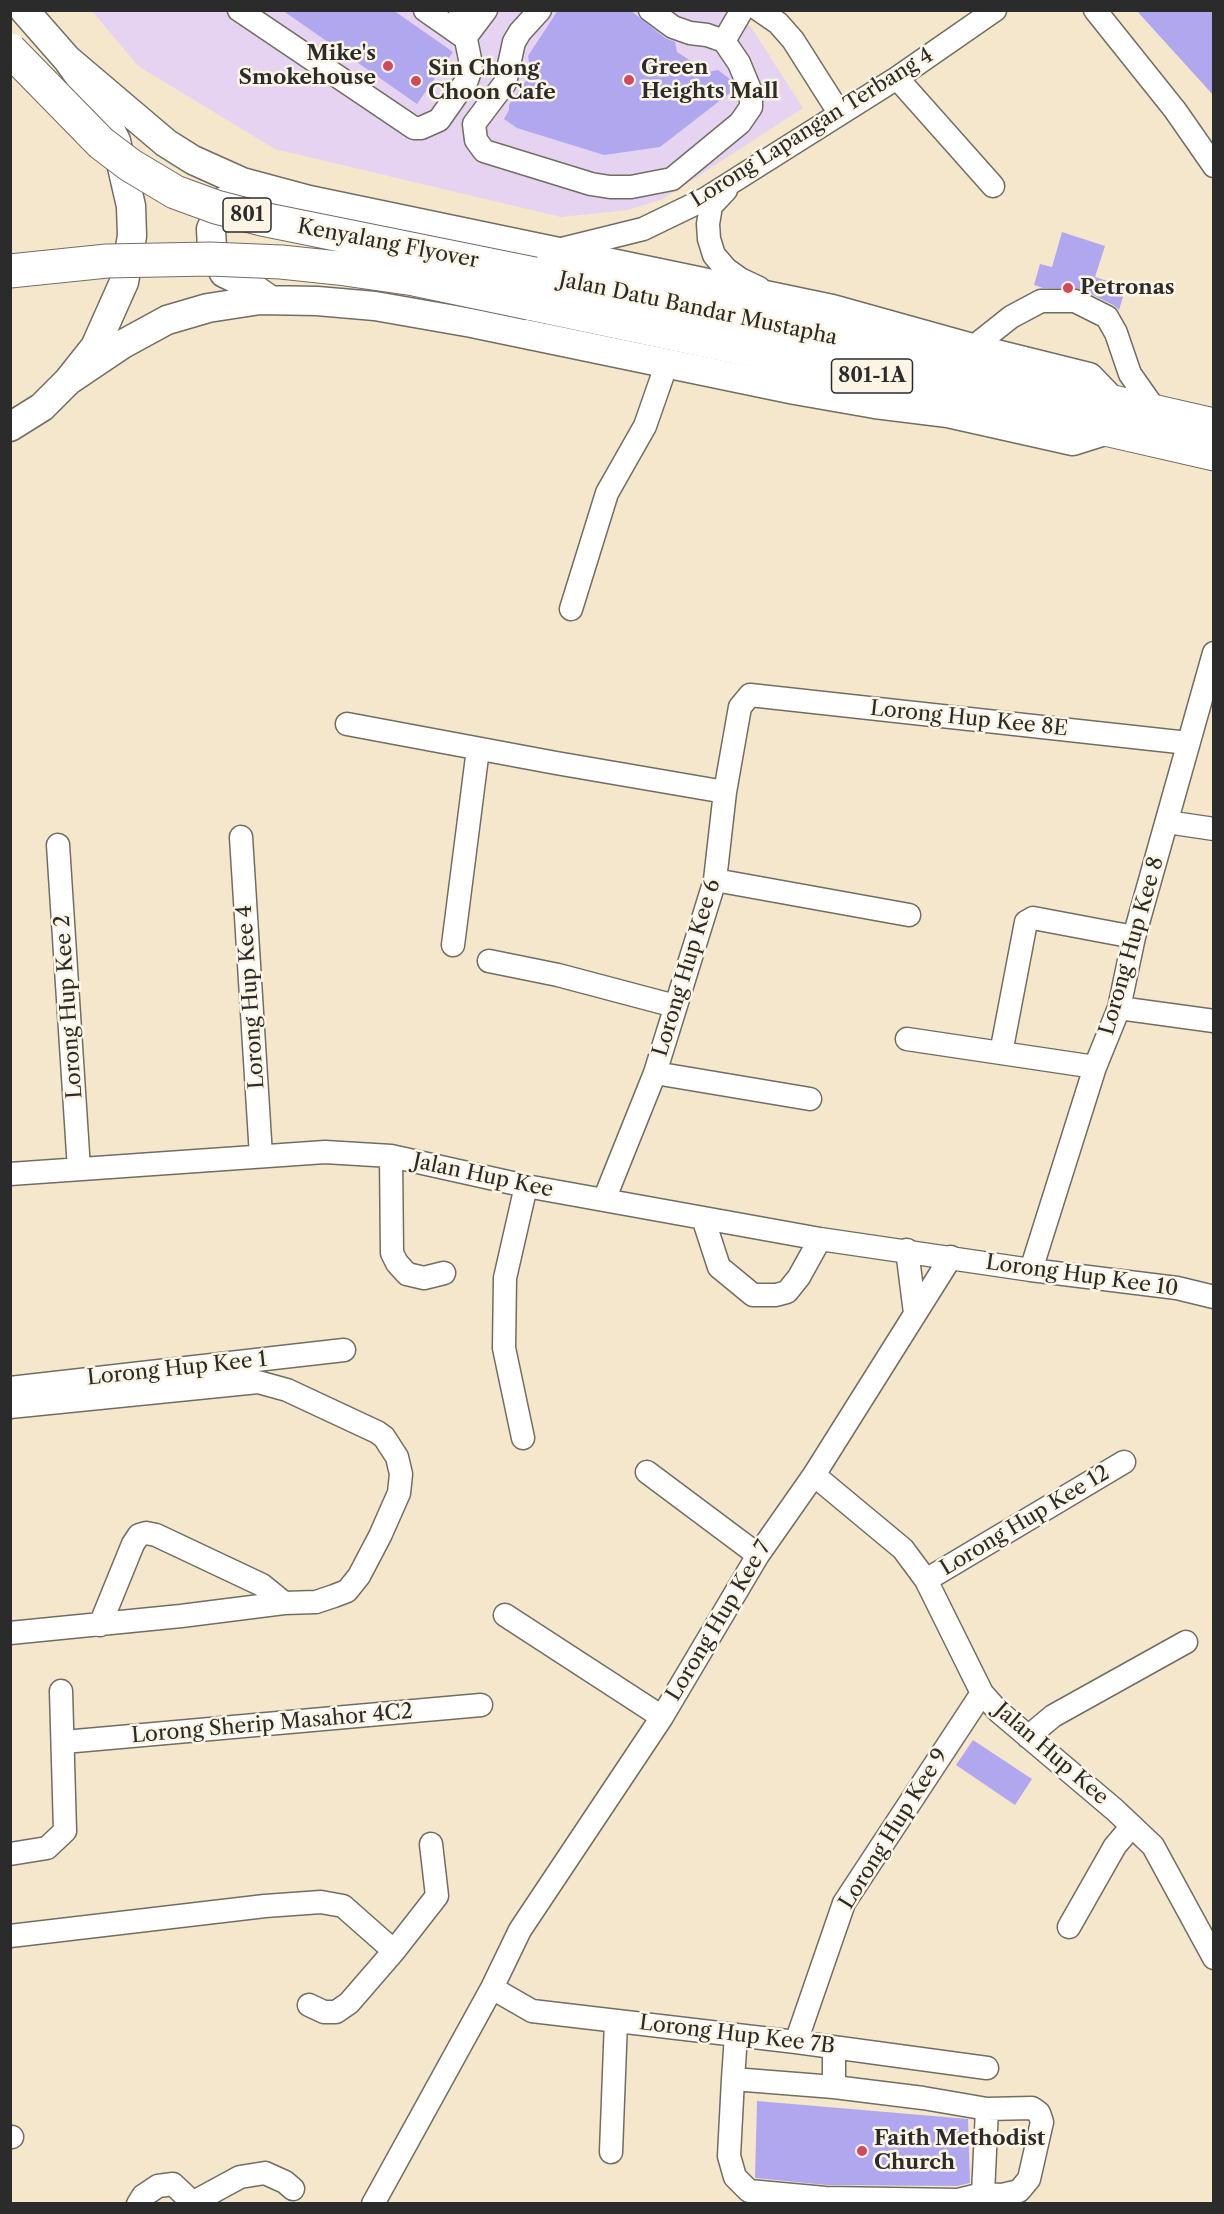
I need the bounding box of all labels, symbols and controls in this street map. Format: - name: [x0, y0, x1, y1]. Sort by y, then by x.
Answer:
- place label: Mike's Smokehouse: [239, 41, 376, 91]
- street label: Lorong Lapangan Terbang 4: [686, 43, 938, 213]
- place label: Green Heights Mall: [641, 55, 779, 105]
- place label: Sin Chong Choon Cafe: [428, 56, 556, 106]
- marker: Mike's Smokehouse: [381, 59, 395, 73]
- marker: Green Heights Mall: [622, 73, 636, 87]
- marker: Sin Chong Choon Cafe: [409, 74, 423, 88]
- road number: 801: [223, 198, 271, 232]
- street label: Kenyalang Flyover: [295, 214, 481, 274]
- street label: Jalan Datu Bandar Mustapha: [556, 267, 840, 351]
- place label: Petronas: [1080, 275, 1175, 301]
- marker: Petronas: [1061, 281, 1075, 295]
- road number: 801-1A: [832, 359, 912, 393]
- street label: Lorong Hup Kee 8E: [869, 696, 1069, 742]
- street label: Lorong Hup Kee 8: [1094, 854, 1170, 1038]
- street label: Lorong Hup Kee 6: [648, 876, 726, 1060]
- street label: Lorong Hup Kee 4: [232, 904, 270, 1090]
- street label: Lorong Hup Kee 2: [50, 914, 88, 1100]
- street label: Jalan Hup Kee: [411, 1149, 555, 1203]
- street label: Lorong Hup Kee 10: [984, 1250, 1180, 1302]
- street label: Lorong Hup Kee 1: [86, 1347, 268, 1391]
- street label: Lorong Hup Kee 12: [936, 1461, 1114, 1581]
- street label: Lorong Hup Kee 7: [661, 1536, 777, 1706]
- street label: Jalan Hup Kee: [989, 1698, 1113, 1810]
- street label: Lorong Sherip Masahor 4C2: [130, 1699, 414, 1749]
- street label: Lorong Hup Kee 9: [834, 1744, 954, 1914]
- street label: Lorong Hup Kee 7B: [638, 2010, 836, 2060]
- place label: Faith Methodist Church: [874, 2126, 1045, 2176]
- marker: Faith Methodist Church: [855, 2144, 869, 2158]

